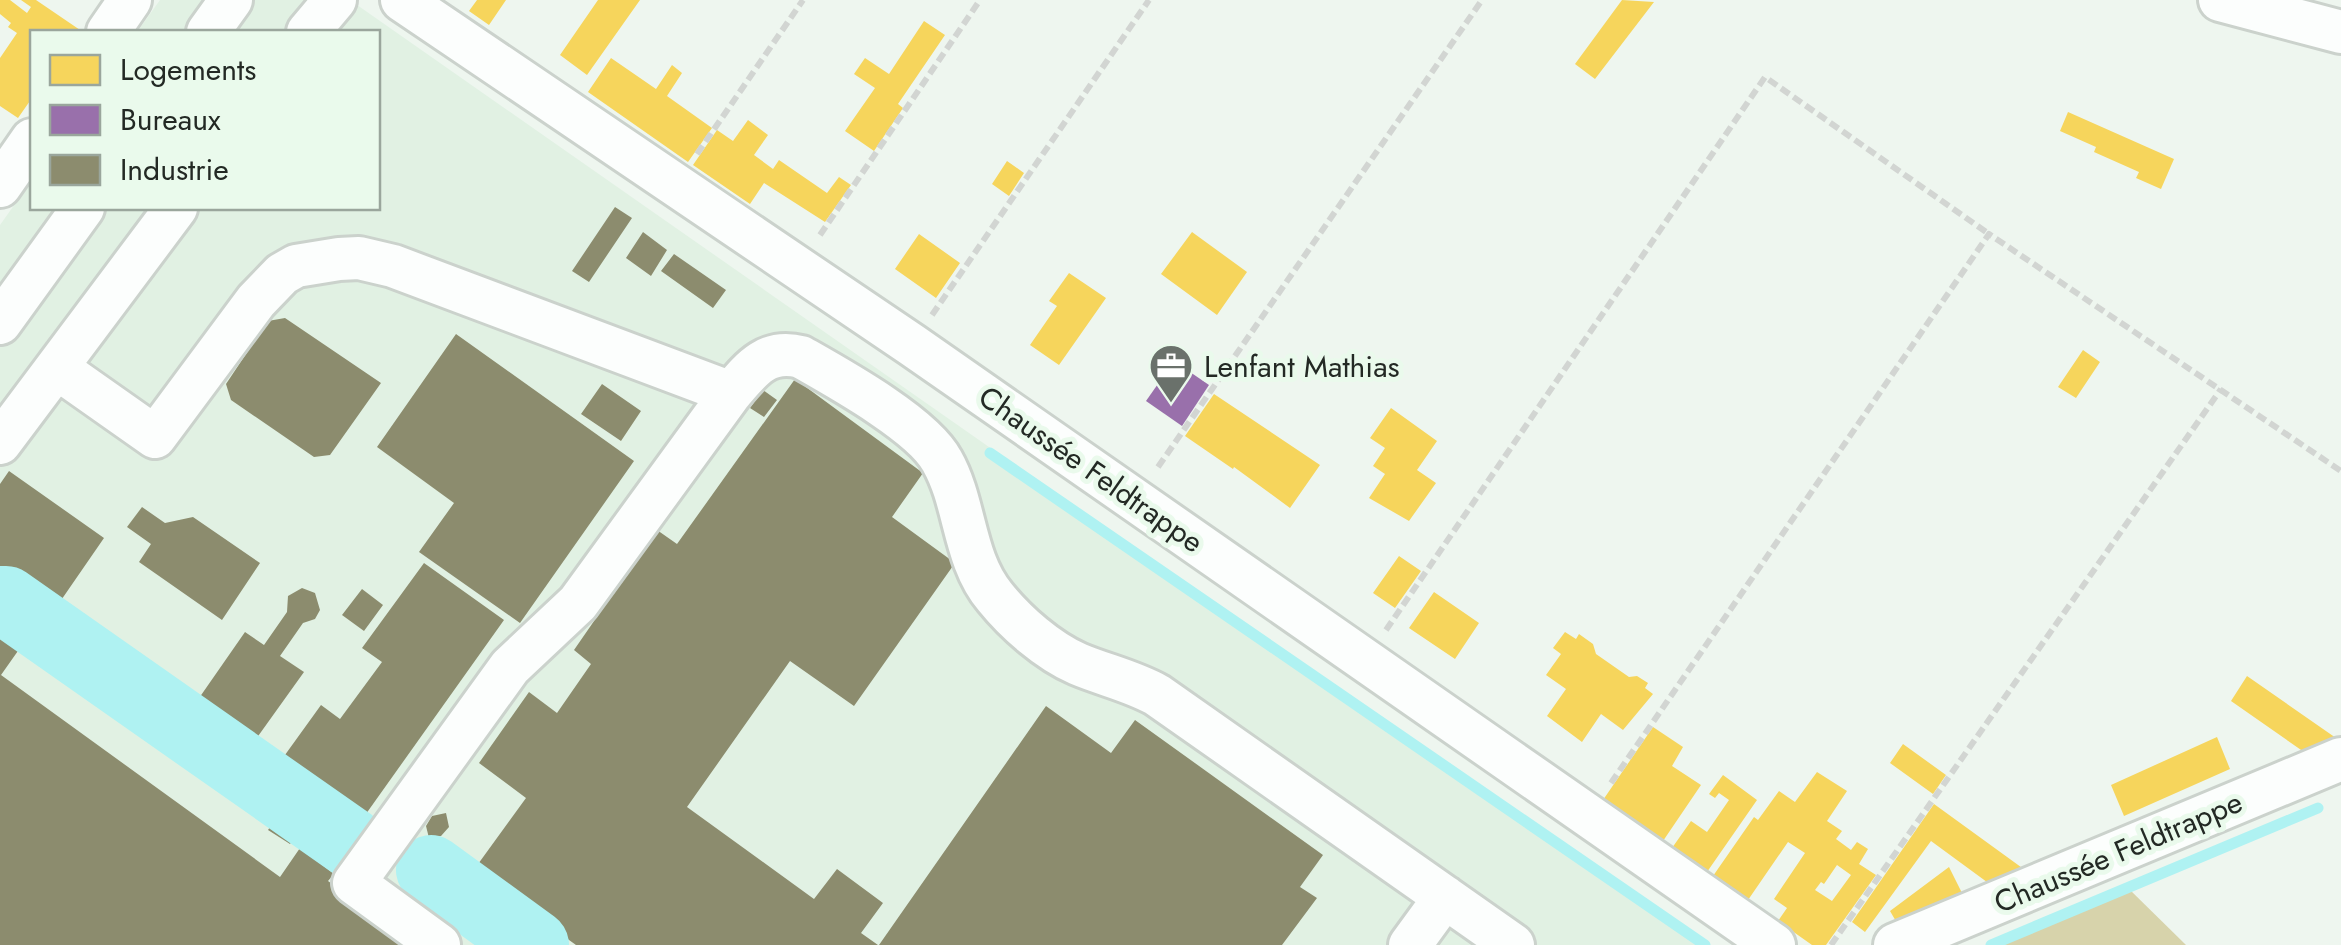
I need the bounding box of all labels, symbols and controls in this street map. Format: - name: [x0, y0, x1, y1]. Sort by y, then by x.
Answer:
- legend: [30, 30, 380, 210]
- text: Logements: [120, 48, 256, 91]
- text: Bureaux: [120, 98, 221, 141]
- text: Industrie: [120, 148, 229, 191]
- office icon: Lenfant Mathias: [1148, 343, 1194, 404]
- place label: Lenfant Mathias: [1204, 345, 1400, 388]
- street label: Chaussée Feldtrappe: [970, 375, 1212, 563]
- street label: Chaussée Feldtrappe: [1987, 780, 2249, 924]

